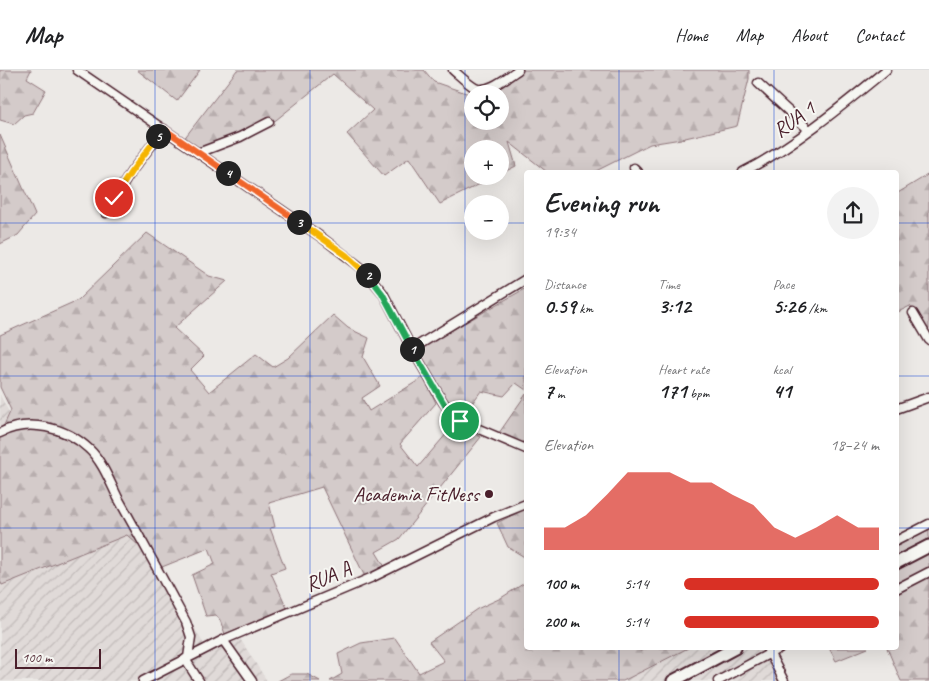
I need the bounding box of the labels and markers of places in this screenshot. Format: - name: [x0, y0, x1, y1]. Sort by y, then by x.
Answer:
- pin: 5: [146, 124, 170, 148]
- pin: 4: [216, 160, 240, 186]
- pin: [93, 177, 135, 219]
- pin: 3: [286, 210, 312, 234]
- pin: 2: [356, 262, 380, 288]
- pin: 1: [400, 336, 424, 362]
- pin: [439, 400, 481, 442]
- place label: Academia FitNess: [353, 481, 481, 507]
- marker: Academia FitNess: [483, 488, 495, 500]

